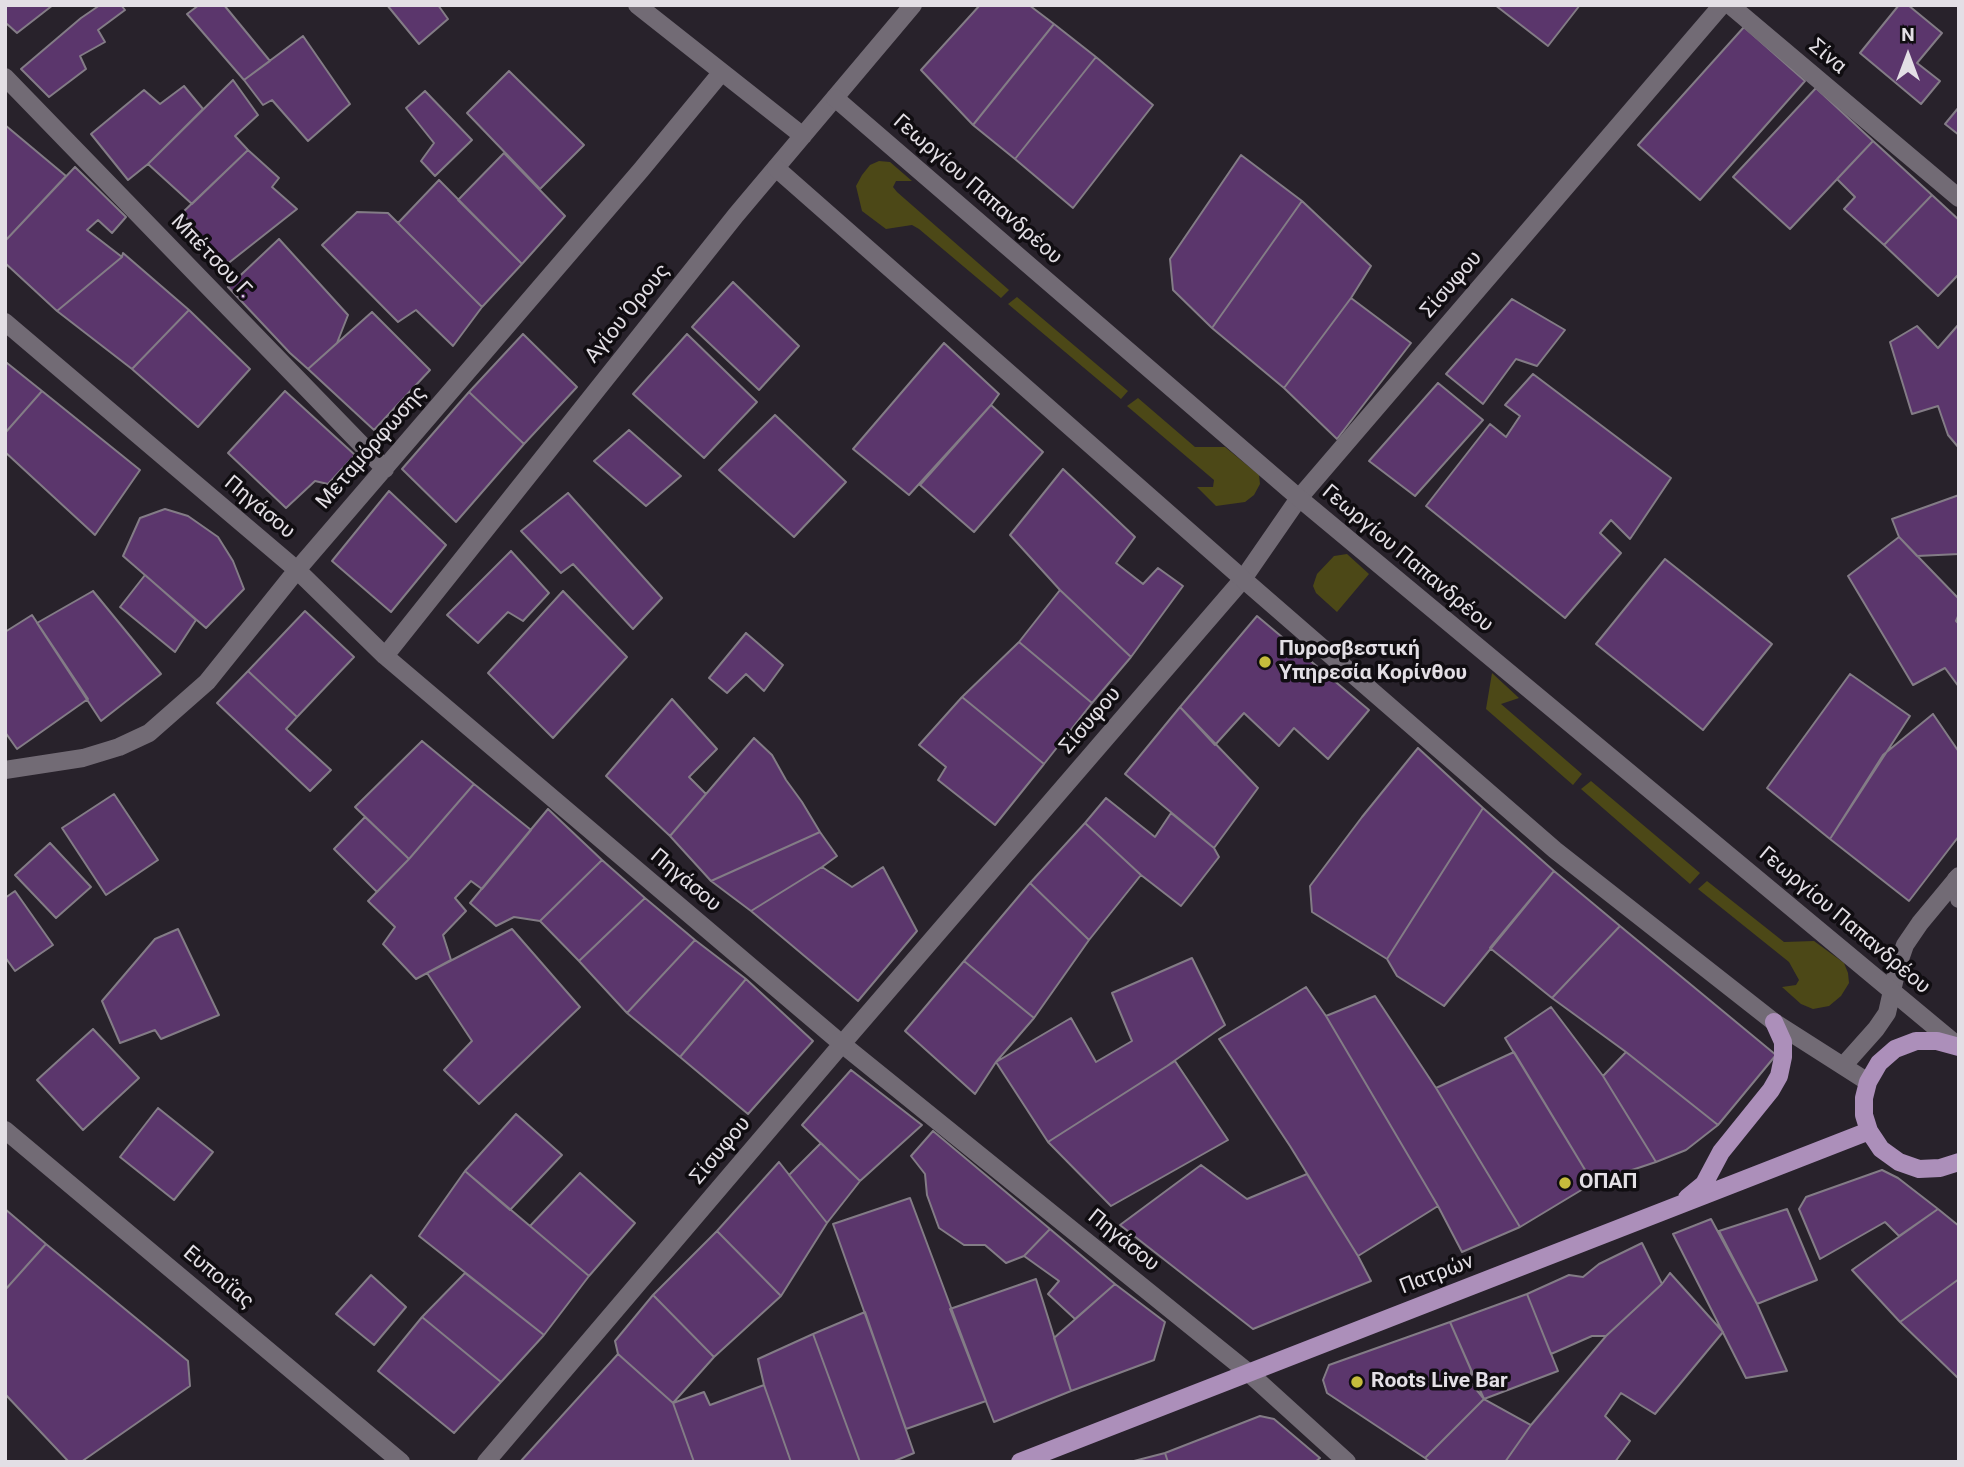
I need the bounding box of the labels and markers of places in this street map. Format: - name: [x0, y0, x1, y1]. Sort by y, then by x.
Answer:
- place label: Πυροσβεστική Υπηρεσία Κορίνθου: [1279, 637, 1467, 687]
- marker: Πυροσβεστική Υπηρεσία Κορίνθου: [1257, 654, 1273, 670]
- place label: ΟΠΑΠ: [1579, 1170, 1637, 1196]
- marker: ΟΠΑΠ: [1557, 1175, 1573, 1191]
- place label: Roots Live Bar: [1371, 1369, 1508, 1395]
- marker: Roots Live Bar: [1349, 1374, 1365, 1390]

